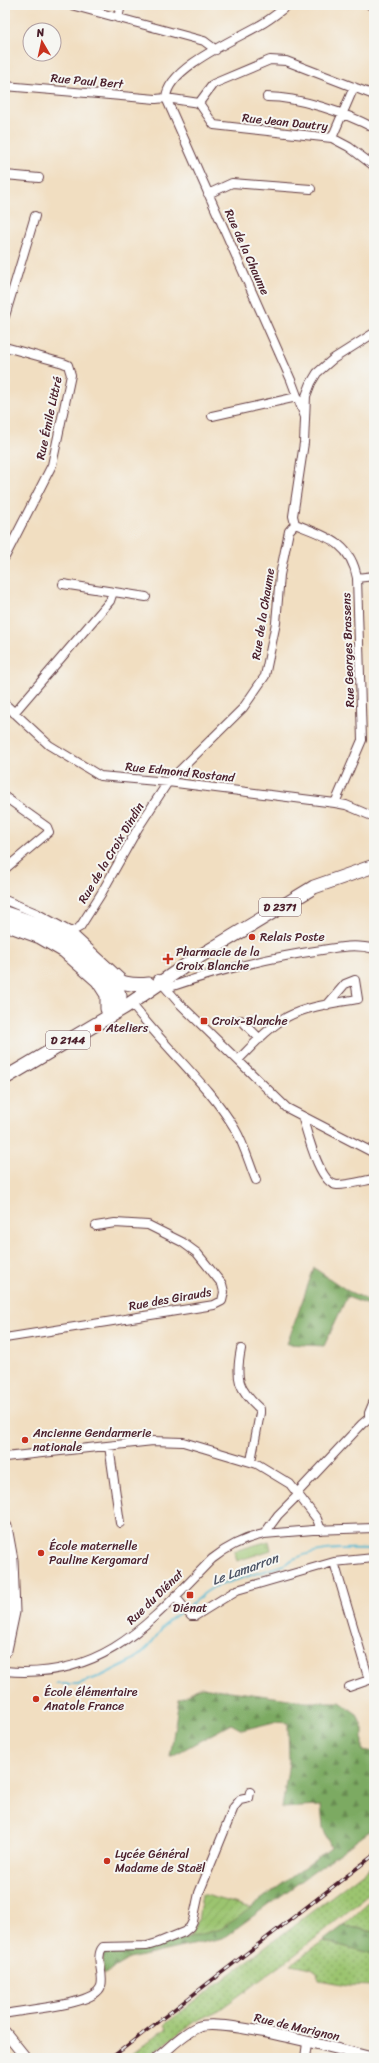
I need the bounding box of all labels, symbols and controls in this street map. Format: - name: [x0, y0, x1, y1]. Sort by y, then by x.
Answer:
- north arrow: [22, 22, 62, 62]
- text: N: [34, 23, 46, 43]
- street label: Rue Paul Bert: [50, 67, 125, 95]
- street label: Rue Jean Dautry: [241, 107, 330, 138]
- street label: Rue de la Chaume: [218, 205, 276, 299]
- street label: Rue Émile Littré: [29, 374, 69, 462]
- street label: Rue de la Chaume: [245, 567, 281, 661]
- street label: Rue Georges Brassens: [335, 592, 361, 708]
- street label: Rue Edmond Rostand: [124, 755, 236, 789]
- street label: Rue de la Croix Dindin: [72, 798, 150, 908]
- road number: D 2371: [259, 898, 301, 916]
- place label: Relais Poste: [260, 926, 325, 948]
- marker: Relais Poste: [247, 932, 257, 942]
- place label: Pharmacie de la Croix Blanche: [176, 941, 259, 977]
- marker: Pharmacie de la Croix Blanche: [163, 954, 173, 964]
- place label: Croix-Blanche: [212, 1010, 288, 1032]
- marker: Croix-Blanche: [199, 1016, 209, 1026]
- place label: Ateliers: [105, 1017, 149, 1039]
- marker: Ateliers: [93, 1023, 103, 1033]
- road number: D 2144: [46, 1031, 90, 1049]
- street label: Rue des Girauds: [127, 1281, 214, 1317]
- place label: Ancienne Gendarmerie nationale: [32, 1422, 151, 1458]
- marker: Ancienne Gendarmerie nationale: [20, 1435, 30, 1445]
- place label: École maternelle Pauline Kergomard: [49, 1535, 150, 1571]
- water label: Le Lamarron: [208, 1546, 283, 1592]
- marker: École maternelle Pauline Kergomard: [36, 1548, 46, 1558]
- street label: Rue du Diénat: [121, 1563, 190, 1630]
- marker: Diénat: [185, 1590, 195, 1600]
- place label: Diénat: [173, 1597, 207, 1619]
- place label: École élémentaire Anatole France: [43, 1681, 138, 1717]
- marker: École élémentaire Anatole France: [31, 1694, 41, 1704]
- place label: Lycée Général Madame de Staël: [115, 1843, 206, 1879]
- marker: Lycée Général Madame de Staël: [102, 1856, 112, 1866]
- street label: Rue de Marignon: [252, 2006, 342, 2048]

